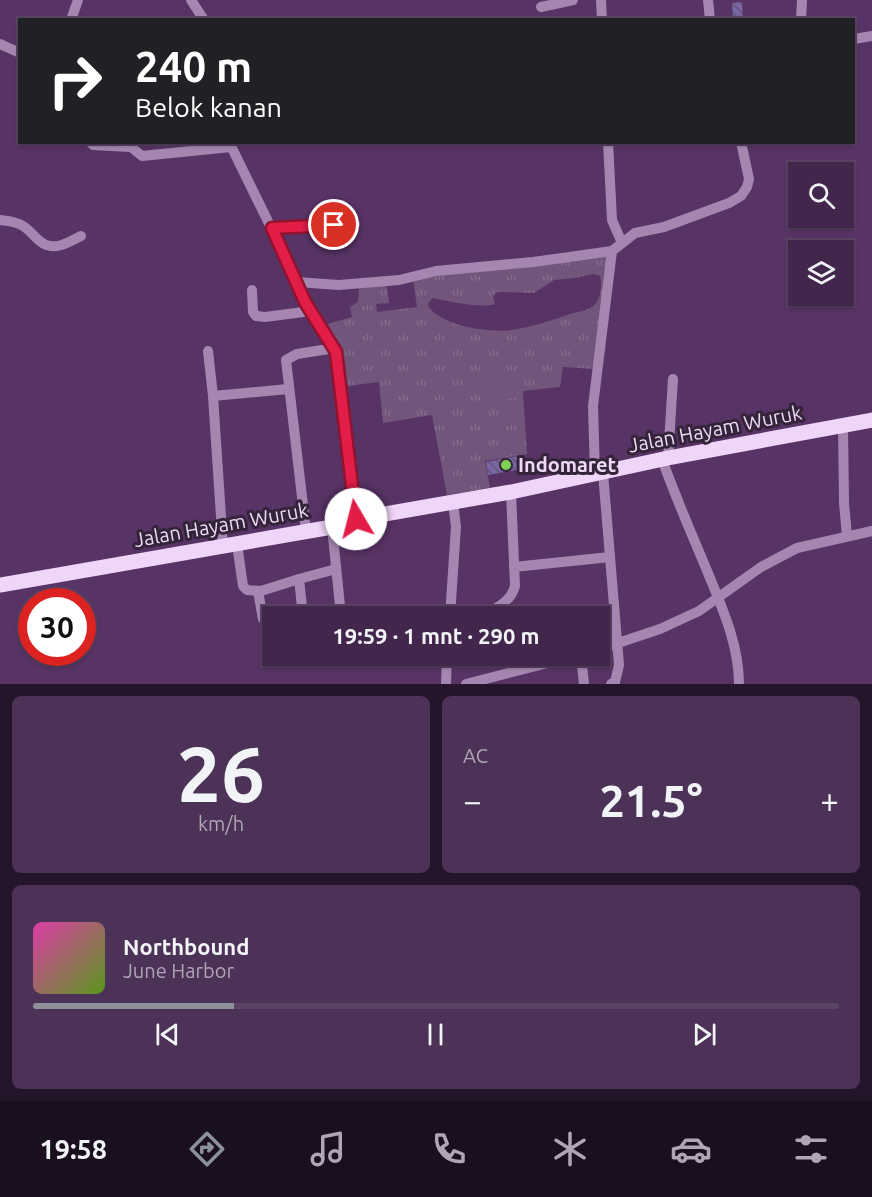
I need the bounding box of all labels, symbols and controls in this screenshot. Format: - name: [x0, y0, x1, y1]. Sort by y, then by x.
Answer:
- icon: right: [36, 42, 114, 120]
- text: 240 m: [135, 43, 252, 90]
- text: Belok kanan: [135, 92, 282, 122]
- map controls: [788, 162, 854, 306]
- button: search: [788, 162, 854, 228]
- pin: [308, 199, 359, 250]
- icon: arrive: [317, 208, 350, 241]
- button: layers: [788, 240, 854, 306]
- street label: Jalan Hayam Wuruk: [626, 400, 804, 457]
- place label: Indomaret: [518, 453, 616, 476]
- marker: Indomaret: [499, 458, 513, 472]
- position arrow: [324, 487, 388, 551]
- street label: Jalan Hayam Wuruk: [132, 498, 310, 551]
- speed limit sign: 30: [18, 588, 96, 666]
- text: 19:59 · 1 mnt · 290 m: [332, 623, 540, 648]
- text: 26: [177, 729, 265, 817]
- text: AC: [463, 744, 488, 767]
- text: 21.5°: [599, 775, 703, 826]
- text: −: [463, 782, 482, 819]
- text: +: [820, 782, 839, 819]
- text: km/h: [198, 812, 244, 835]
- text: Northbound: [123, 934, 249, 959]
- text: June Harbor: [123, 959, 234, 982]
- icon: previous: [151, 1018, 184, 1051]
- icon: pause: [419, 1018, 452, 1051]
- icon: next: [688, 1018, 721, 1051]
- icon: directions: [186, 1128, 228, 1170]
- icon: music: [307, 1128, 349, 1170]
- icon: phone: [428, 1128, 470, 1170]
- icon: climate: [549, 1128, 591, 1170]
- icon: car: [670, 1128, 712, 1170]
- icon: filters: [790, 1128, 832, 1170]
- text: 19:58: [39, 1134, 107, 1164]

